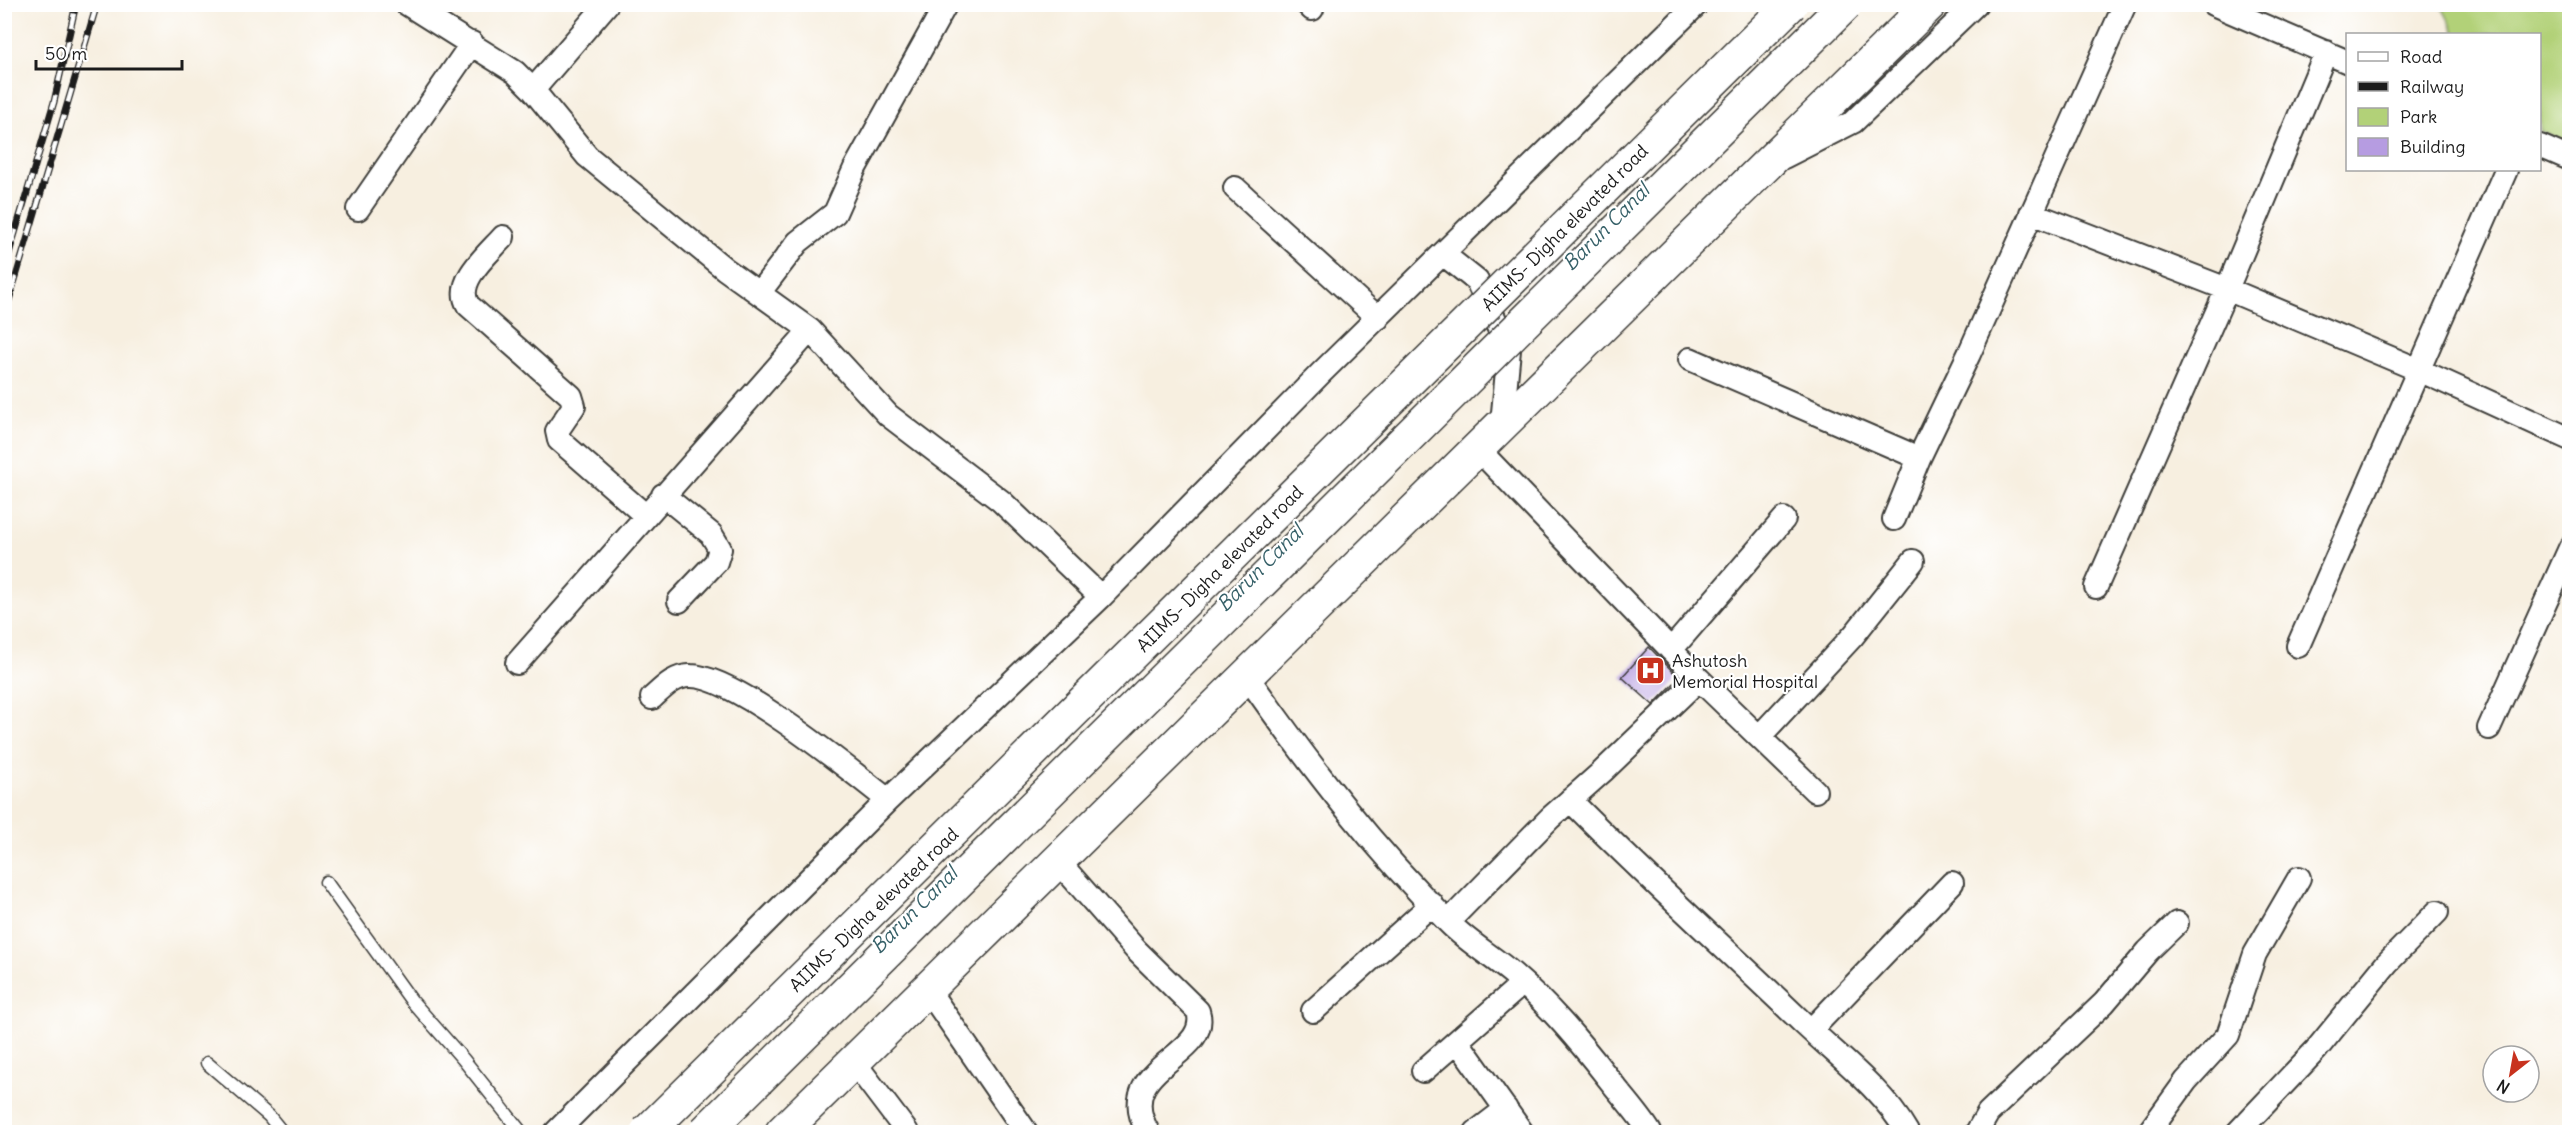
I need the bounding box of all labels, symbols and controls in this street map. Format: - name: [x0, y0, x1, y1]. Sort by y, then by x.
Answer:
- scale bar: [36, 33, 182, 71]
- legend: [2346, 33, 2541, 171]
- text: 50 m: [45, 42, 87, 65]
- text: Road: [2400, 45, 2443, 68]
- text: Railway: [2400, 75, 2464, 98]
- text: Park: [2400, 105, 2437, 128]
- text: Building: [2400, 135, 2465, 158]
- street label: AIIMS- Digha elevated road: [1476, 139, 1653, 316]
- water label: Barun Canal: [1557, 176, 1656, 275]
- street label: AIIMS- Digha elevated road: [1131, 480, 1308, 657]
- water label: Barun Canal: [1211, 517, 1310, 616]
- place label: Ashutosh Memorial Hospital: [1672, 649, 1818, 693]
- hospital icon: Ashutosh Memorial Hospital: [1635, 655, 1667, 687]
- street label: AIIMS- Digha elevated road: [784, 822, 963, 997]
- water label: Barun Canal: [865, 859, 964, 958]
- north arrow: [2481, 1044, 2541, 1104]
- text: N: [2493, 1075, 2513, 1098]

